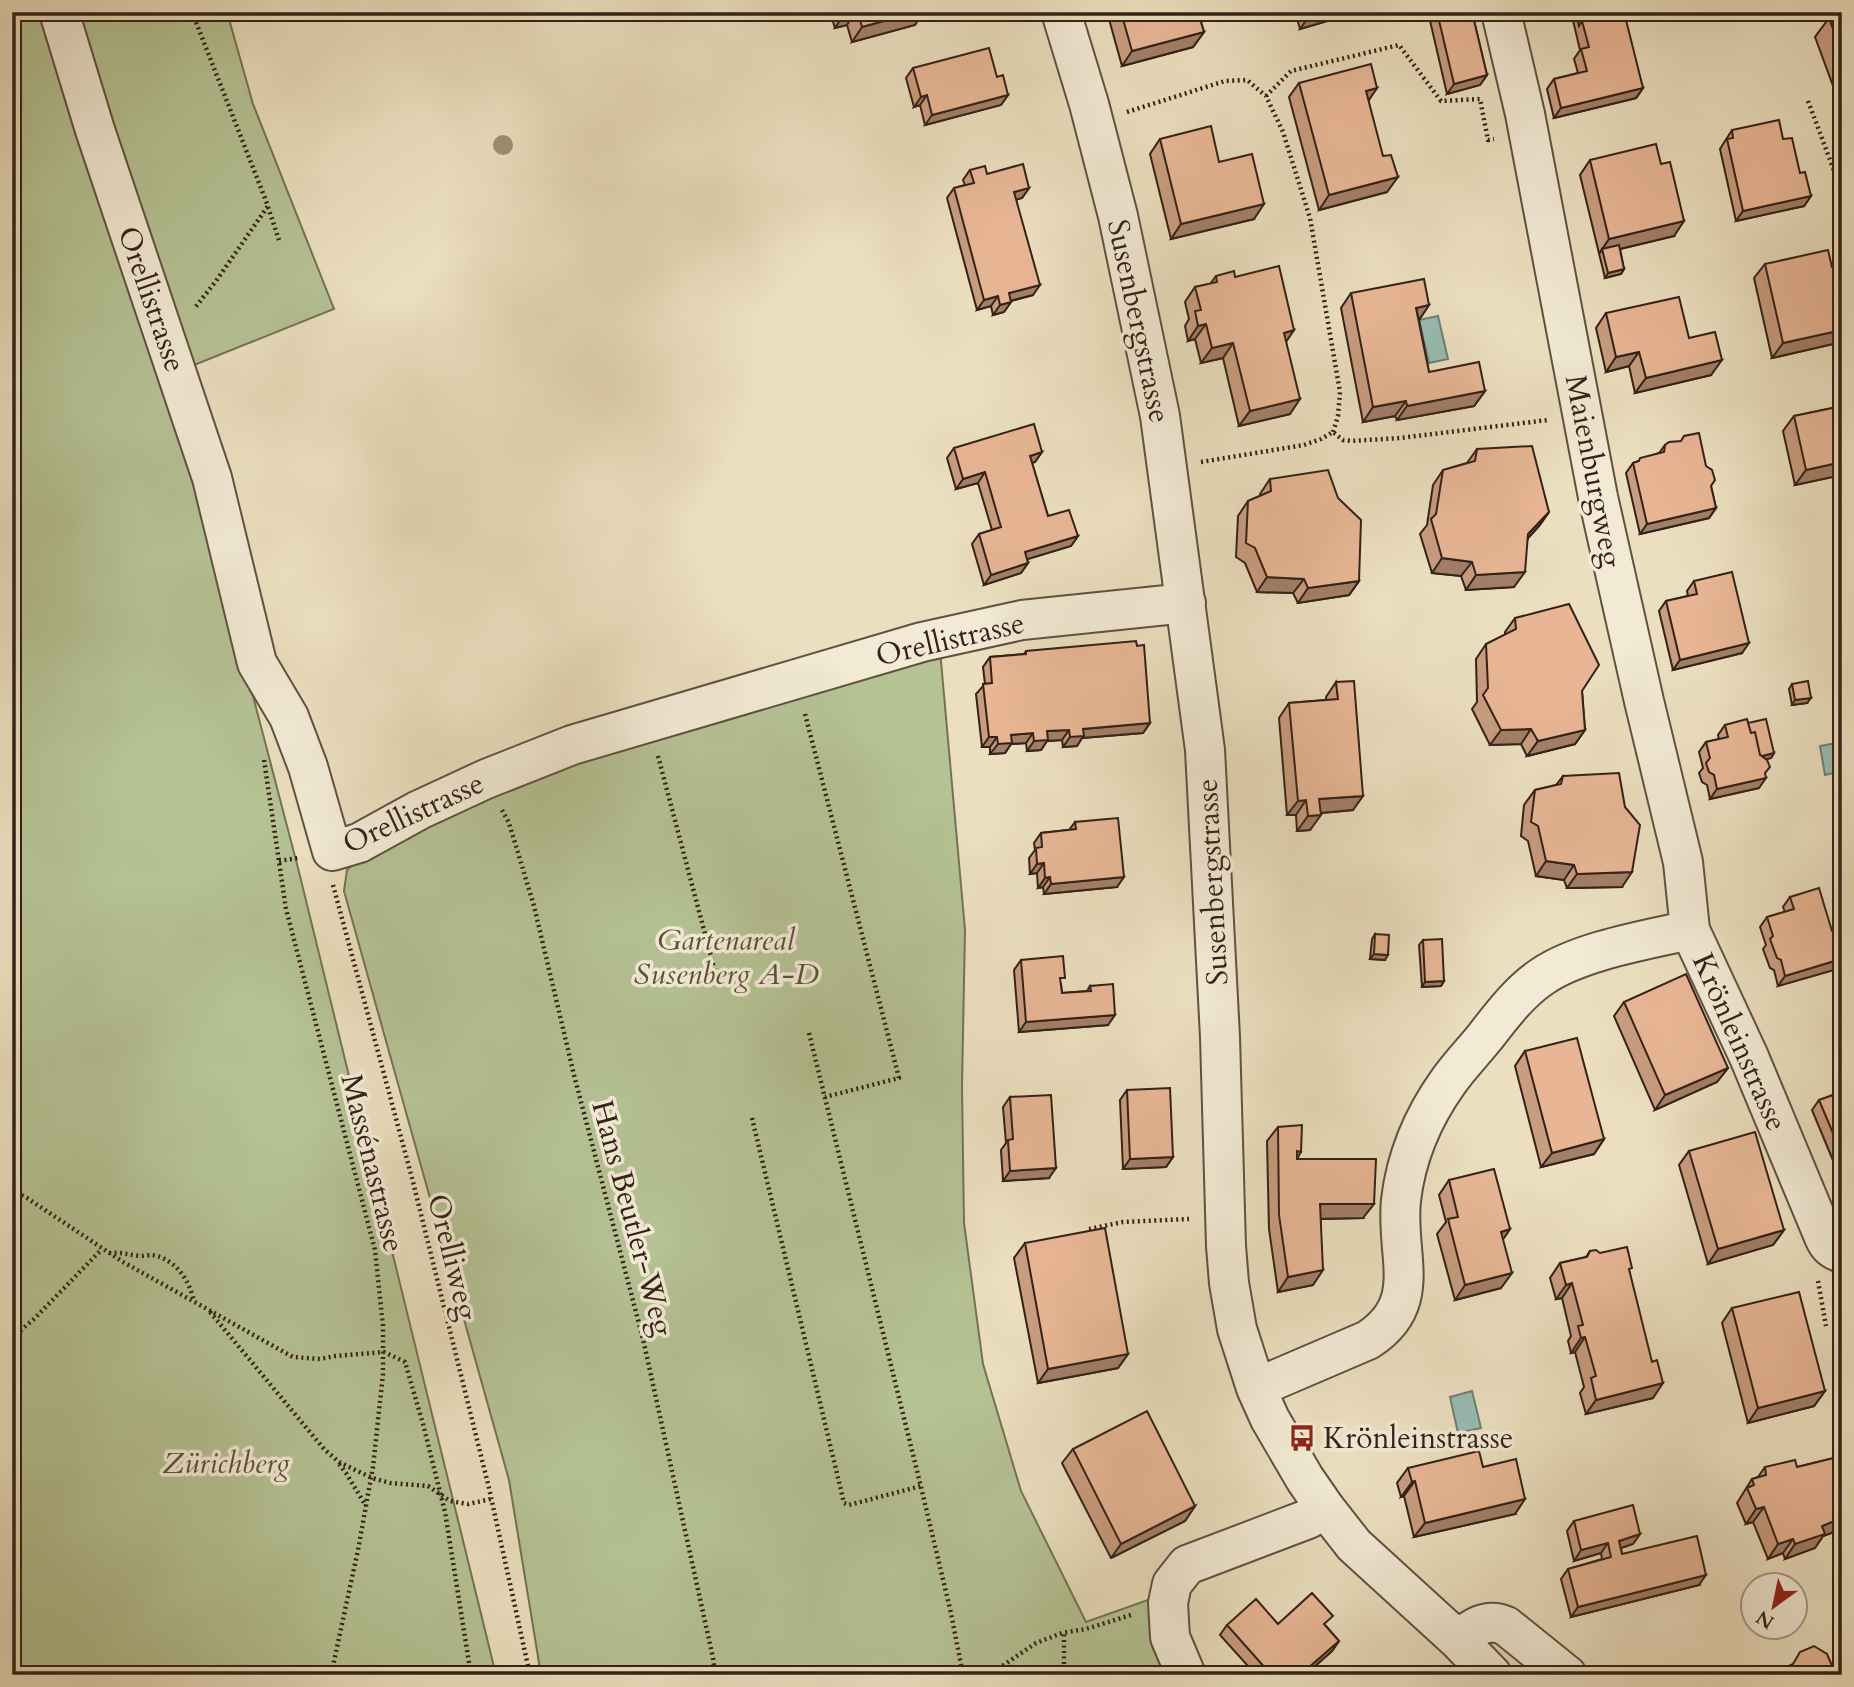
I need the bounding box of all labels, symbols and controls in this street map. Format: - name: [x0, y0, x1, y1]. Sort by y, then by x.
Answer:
- street label: Susenbergstrasse: [1097, 216, 1180, 427]
- street label: Orellistrasse: [108, 221, 196, 377]
- street label: Maienburgweg: [1555, 371, 1632, 571]
- street label: Orellistrasse: [872, 602, 1028, 676]
- street label: Orellistrasse: [336, 763, 490, 864]
- street label: Susenbergstrasse: [1187, 778, 1238, 986]
- park label: Gartenareal Susenberg A-D: [634, 920, 819, 995]
- street label: Krönleinstrasse: [1682, 947, 1797, 1138]
- street label: Massénastrasse: [331, 1070, 414, 1256]
- street label: Hans Beutler-Weg: [581, 1096, 684, 1341]
- street label: Orelliweg: [417, 1190, 488, 1325]
- place label: Krönleinstrasse: [1323, 1418, 1513, 1459]
- bus stop icon: Krönleinstrasse: [1287, 1423, 1317, 1453]
- park label: Zürichberg: [162, 1443, 290, 1484]
- north arrow: [1738, 1572, 1808, 1642]
- text: N: [1751, 1604, 1779, 1635]

